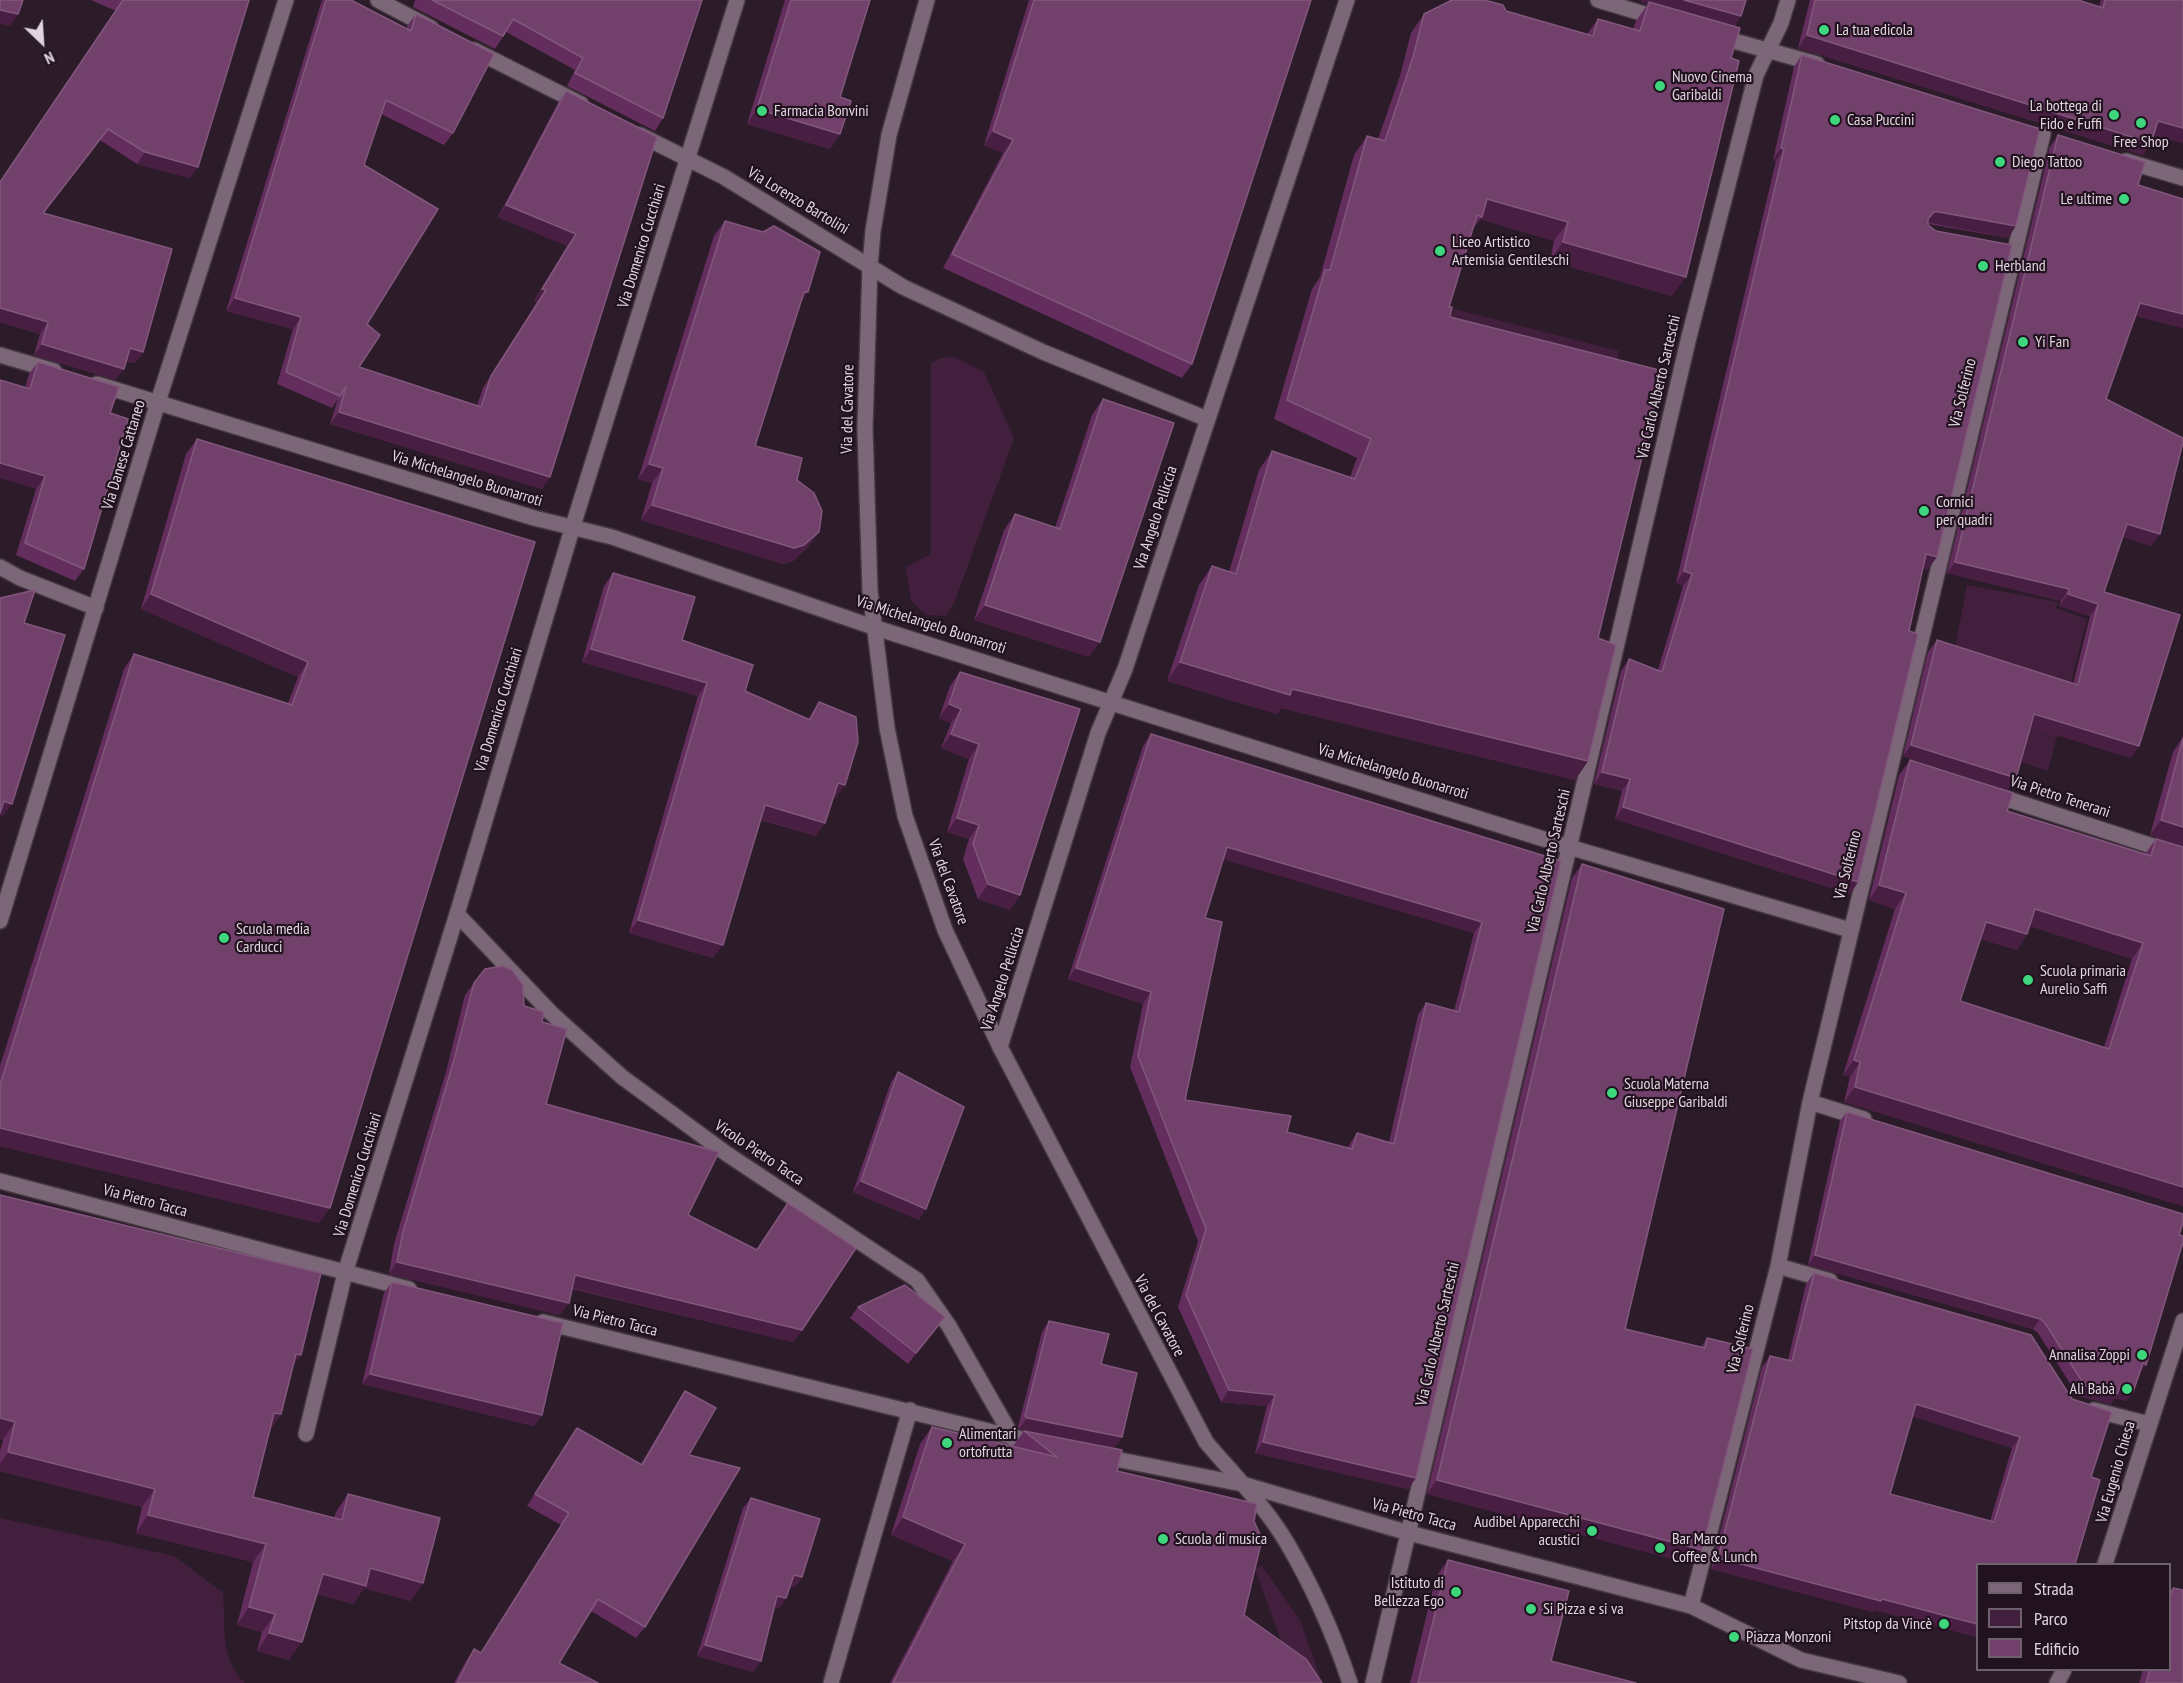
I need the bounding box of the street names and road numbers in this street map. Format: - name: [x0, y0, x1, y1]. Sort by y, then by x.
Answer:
- street label: Via Lorenzo Bartolini: [744, 163, 852, 239]
- street label: Via Domenico Cucchiari: [614, 181, 670, 311]
- street label: Via Carlo Alberto Sarteschi: [1633, 313, 1685, 461]
- street label: Via Solferino: [1945, 356, 1981, 430]
- street label: Via del Cavatore: [838, 364, 858, 454]
- street label: Via Danese Cattaneo: [98, 398, 150, 512]
- street label: Via Michelangelo Buonarroti: [389, 447, 545, 511]
- street label: Via Angelo Pelliccia: [1130, 464, 1182, 572]
- street label: Via Michelangelo Buonarroti: [853, 592, 1009, 658]
- street label: Via Domenico Cucchiari: [471, 645, 527, 775]
- street label: Via Michelangelo Buonarroti: [1315, 740, 1471, 804]
- street label: Via Pietro Tenerani: [2008, 772, 2112, 822]
- street label: Via Carlo Alberto Sarteschi: [1523, 787, 1575, 935]
- street label: Via Solferino: [1830, 828, 1866, 902]
- street label: Via del Cavatore: [924, 837, 972, 927]
- street label: Via Angelo Pelliccia: [977, 925, 1029, 1033]
- street label: Via Domenico Cucchiari: [330, 1110, 386, 1240]
- street label: Vicolo Pietro Tacca: [711, 1116, 807, 1190]
- street label: Via Pietro Tacca: [101, 1180, 189, 1222]
- street label: Via Carlo Alberto Sarteschi: [1412, 1260, 1464, 1408]
- street label: Via del Cavatore: [1129, 1272, 1189, 1360]
- street label: Via Pietro Tacca: [571, 1301, 659, 1341]
- street label: Via Solferino: [1723, 1302, 1759, 1376]
- street label: Via Eugenio Chiesa: [2092, 1419, 2140, 1525]
- street label: Via Pietro Tacca: [1370, 1494, 1458, 1536]

